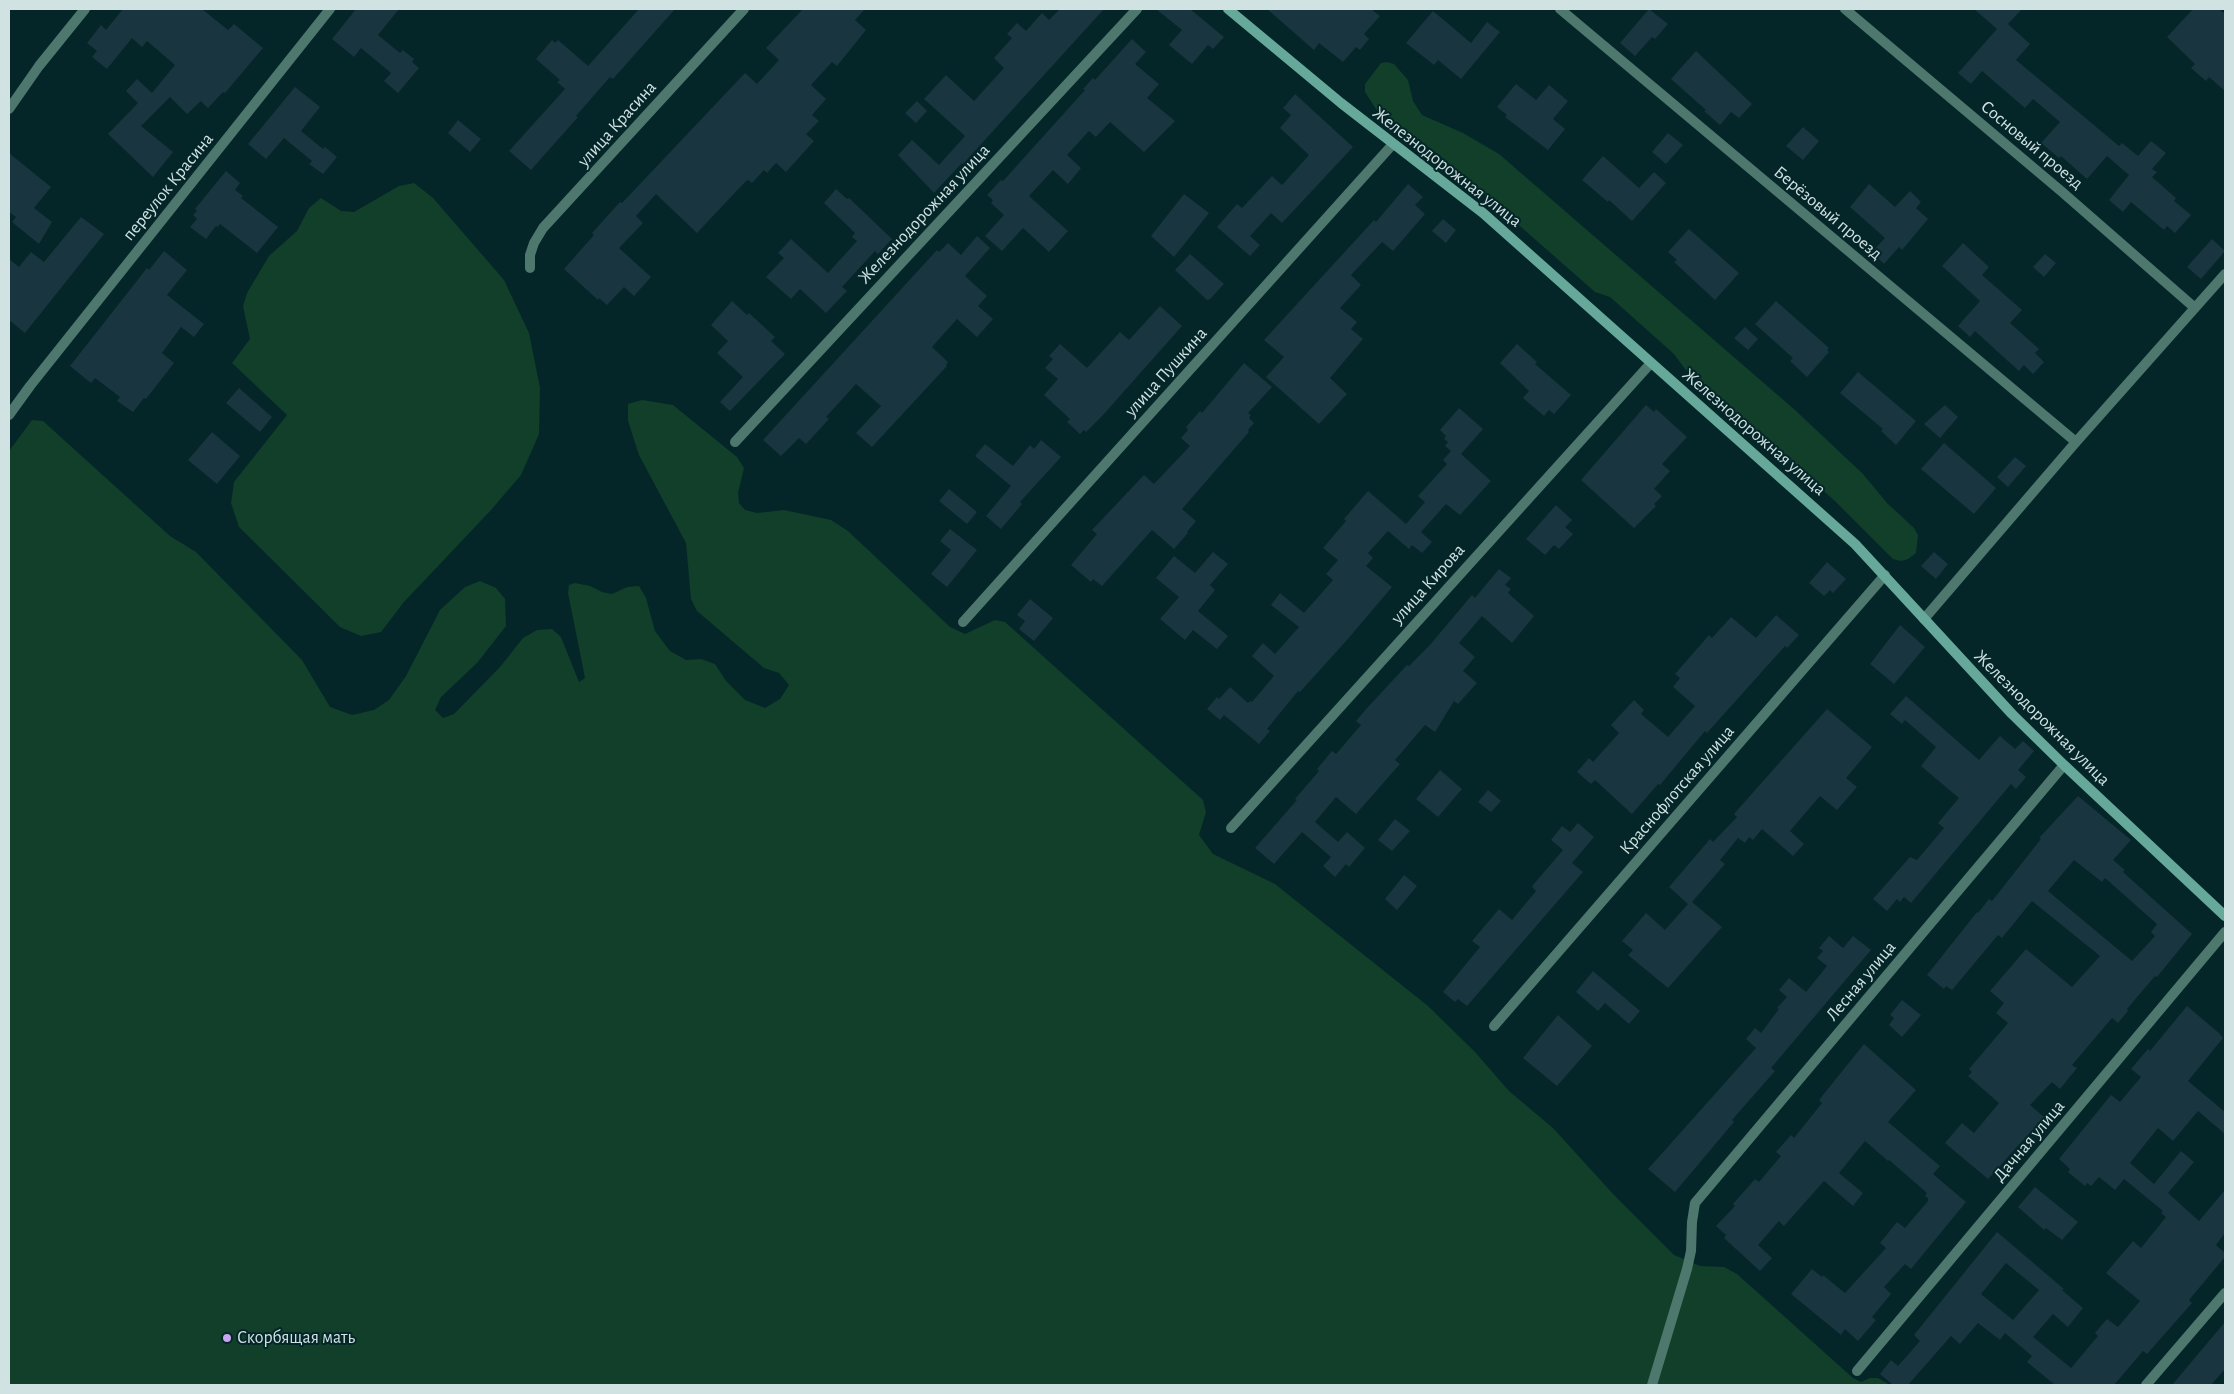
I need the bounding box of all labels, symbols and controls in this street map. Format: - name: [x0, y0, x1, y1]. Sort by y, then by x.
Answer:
- street label: улица Красина: [573, 77, 661, 171]
- street label: Сосновый проезд: [1976, 96, 2088, 194]
- street label: Железнодорожная улица: [1368, 102, 1526, 232]
- street label: переулок Красина: [118, 129, 218, 245]
- street label: Железнодорожная улица: [854, 140, 994, 288]
- street label: Берёзовый проезд: [1769, 161, 1887, 265]
- street label: улица Пушкина: [1120, 323, 1212, 421]
- street label: Железнодорожная улица: [1678, 364, 1830, 500]
- street label: улица Кирова: [1387, 540, 1469, 628]
- street label: Железнодорожная улица: [1970, 646, 2114, 790]
- street label: Краснофлотская улица: [1615, 721, 1739, 859]
- street label: Лесная улица: [1821, 937, 1901, 1025]
- street label: Дачная улица: [1989, 1096, 2069, 1186]
- place label: Скорбящая мать: [237, 1327, 355, 1349]
- marker: Скорбящая мать: [221, 1332, 233, 1344]

